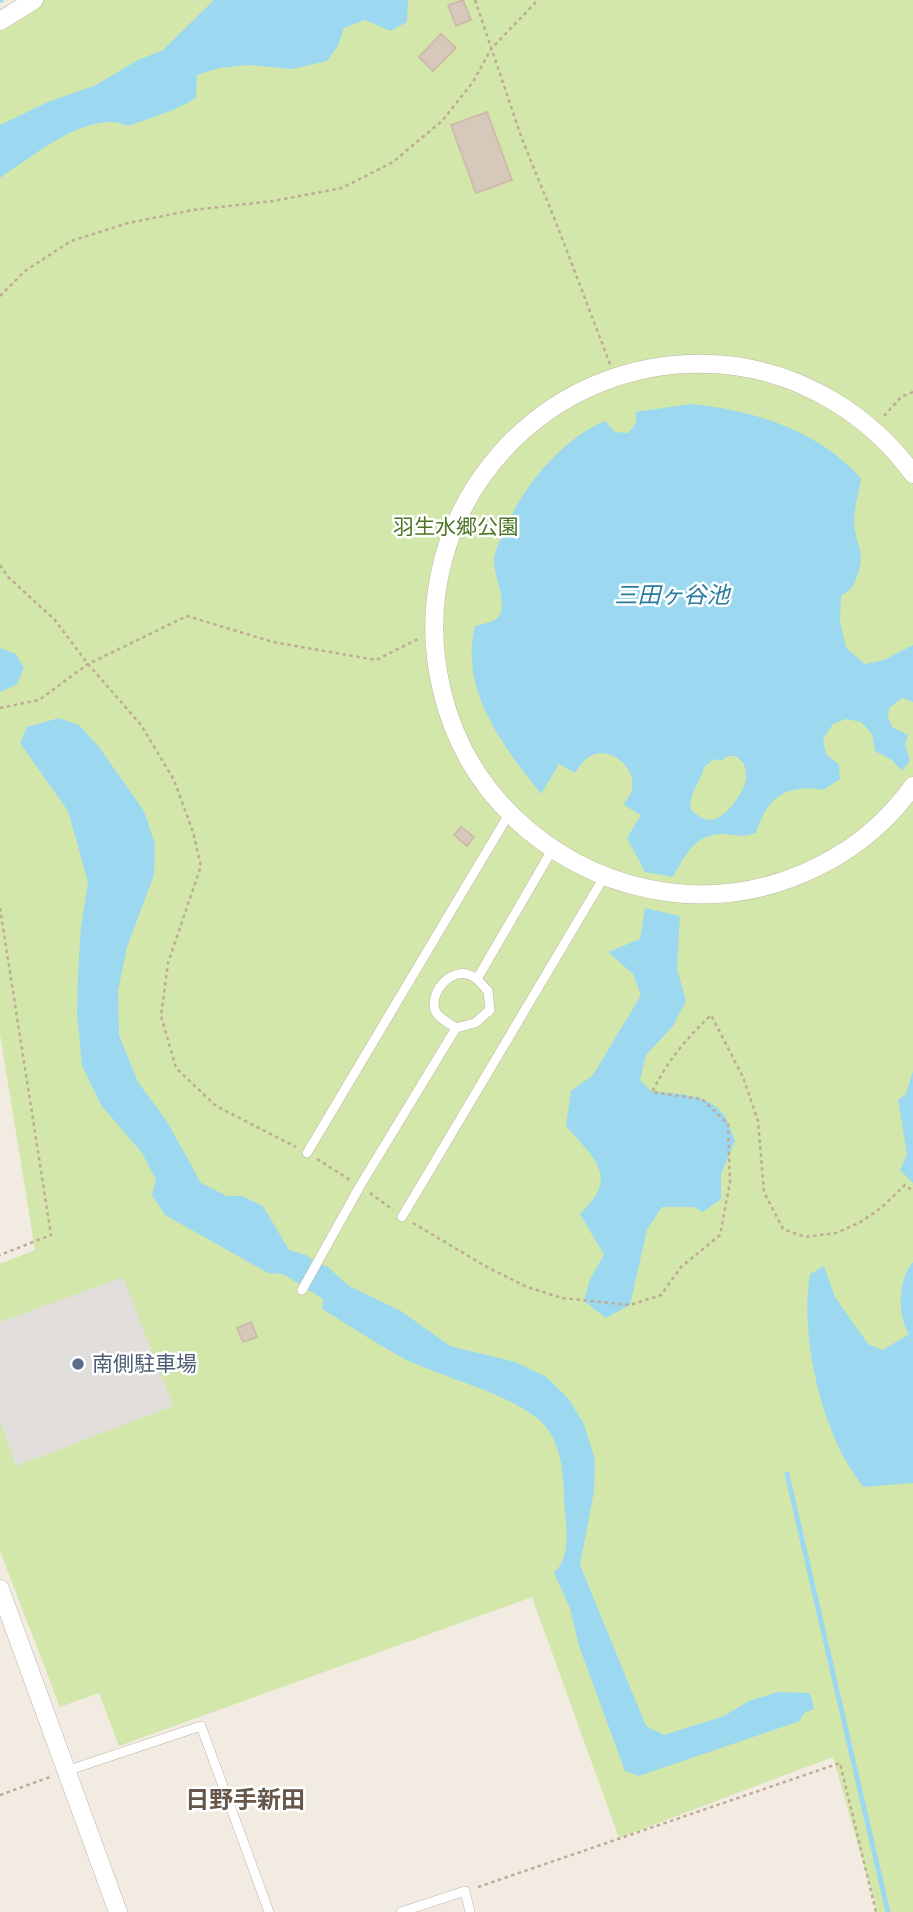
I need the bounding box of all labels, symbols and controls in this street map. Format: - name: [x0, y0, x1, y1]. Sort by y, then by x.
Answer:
- park label: 羽生水郷公園: [393, 515, 519, 539]
- water label: 三田ヶ谷池: [615, 582, 732, 608]
- place label: 南側駐車場: [92, 1352, 197, 1376]
- marker: 南側駐車場: [70, 1356, 86, 1372]
- district label: 日野手新田: [185, 1786, 305, 1814]

